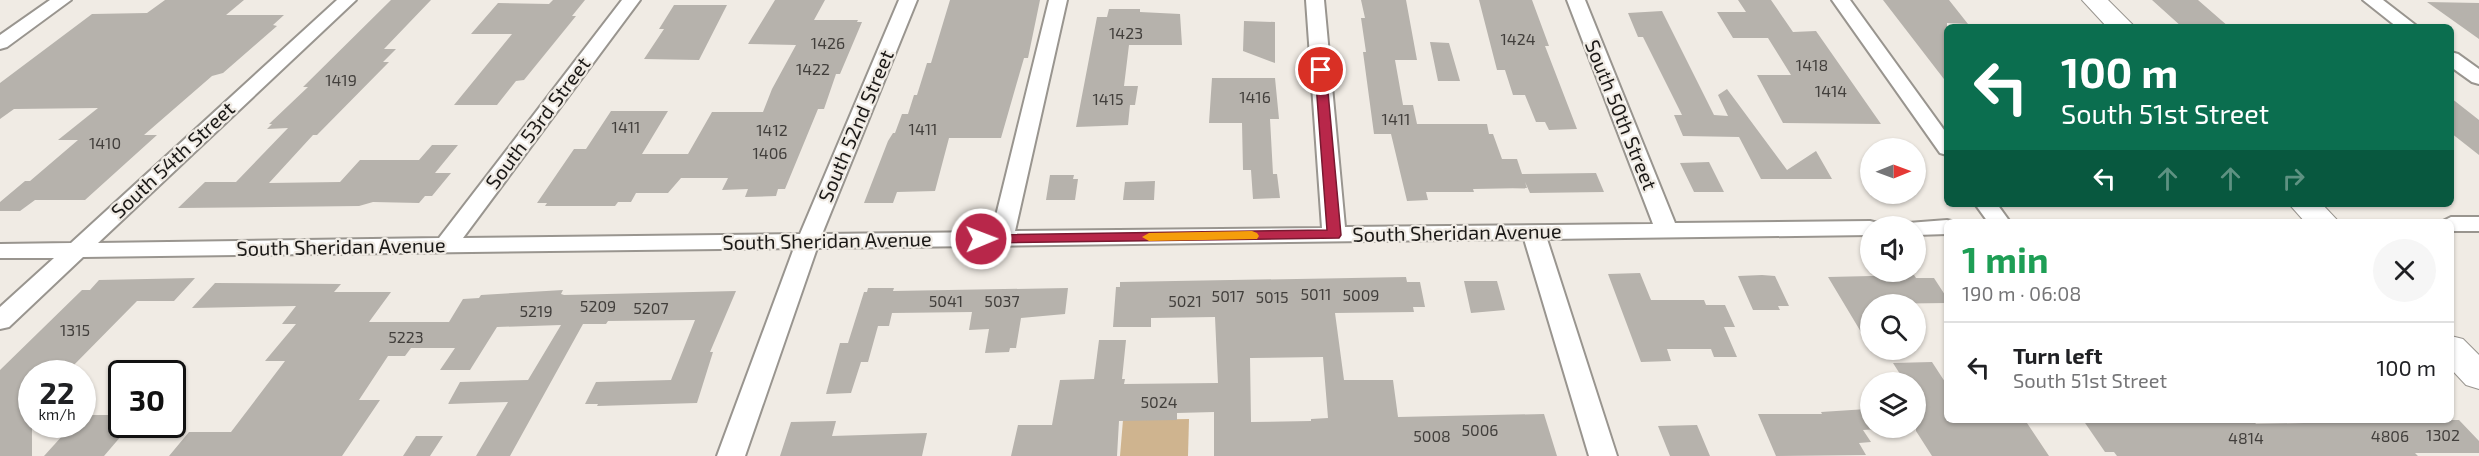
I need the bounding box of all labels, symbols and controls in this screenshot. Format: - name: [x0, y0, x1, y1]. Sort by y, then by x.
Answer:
- house number: 1423: [1109, 23, 1143, 42]
- house number: 1424: [1500, 29, 1536, 48]
- house number: 1426: [811, 33, 845, 52]
- street label: South 50th Street: [1581, 36, 1663, 194]
- pin: [1295, 44, 1346, 95]
- street label: South 52nd Street: [812, 46, 898, 205]
- text: 100 m: [2061, 46, 2178, 96]
- icon: left: [1962, 48, 2040, 126]
- street label: South 53rd Street: [480, 51, 595, 193]
- icon: arrive: [1304, 53, 1337, 86]
- house number: 1418: [1796, 55, 1828, 74]
- house number: 1422: [796, 59, 830, 78]
- house number: 1419: [325, 70, 357, 89]
- house number: 1414: [1815, 81, 1847, 100]
- house number: 1416: [1239, 87, 1271, 106]
- house number: 1415: [1092, 89, 1124, 108]
- street label: South 54th Street: [106, 96, 239, 223]
- text: South 51st Street: [2061, 97, 2269, 129]
- house number: 1411: [1382, 109, 1410, 128]
- house number: 1411: [612, 117, 640, 136]
- house number: 1411: [909, 119, 937, 138]
- house number: 1412: [756, 120, 788, 139]
- house number: 1410: [89, 133, 121, 152]
- north arrow: [1860, 138, 1926, 204]
- map controls: [1860, 138, 1926, 438]
- house number: 1406: [752, 143, 788, 162]
- icon: left: [2088, 162, 2121, 195]
- icon: ahead: [2151, 162, 2184, 195]
- icon: ahead: [2214, 162, 2247, 195]
- icon: right: [2277, 162, 2310, 195]
- position arrow: [949, 207, 1013, 271]
- button: sound: [1860, 216, 1926, 282]
- street label: South Sheridan Avenue: [1352, 218, 1562, 246]
- street label: South Sheridan Avenue: [722, 226, 932, 254]
- street label: South Sheridan Avenue: [236, 232, 446, 260]
- text: 1 min: [1962, 237, 2049, 280]
- button: close: [2373, 239, 2436, 302]
- text: 190 m · 06:08: [1962, 281, 2082, 305]
- house number: 5011: [1301, 284, 1331, 303]
- house number: 5009: [1342, 285, 1380, 304]
- house number: 5017: [1212, 286, 1244, 305]
- house number: 5015: [1255, 287, 1289, 306]
- house number: 5041: [929, 291, 963, 310]
- house number: 5037: [984, 291, 1020, 310]
- house number: 5021: [1168, 291, 1202, 310]
- button: search: [1860, 294, 1926, 360]
- house number: 5209: [580, 296, 616, 315]
- house number: 5207: [633, 298, 669, 317]
- house number: 5219: [519, 301, 553, 320]
- house number: 1315: [60, 320, 90, 339]
- house number: 5223: [388, 327, 424, 346]
- text: Turn left: [2013, 342, 2102, 368]
- icon: left: [1962, 351, 1995, 384]
- text: 100 m: [2377, 354, 2436, 380]
- speed limit sign: 30: [108, 360, 186, 438]
- text: South 51st Street: [2013, 368, 2167, 392]
- button: layers: [1860, 372, 1926, 438]
- text: 22: [40, 374, 74, 410]
- house number: 5024: [1140, 392, 1178, 411]
- text: km/h: [38, 405, 76, 423]
- house number: 5006: [1461, 420, 1499, 439]
- house number: 1302: [2426, 425, 2460, 444]
- house number: 5008: [1413, 426, 1451, 445]
- house number: 4806: [2371, 426, 2409, 445]
- house number: 4814: [2228, 428, 2264, 447]

